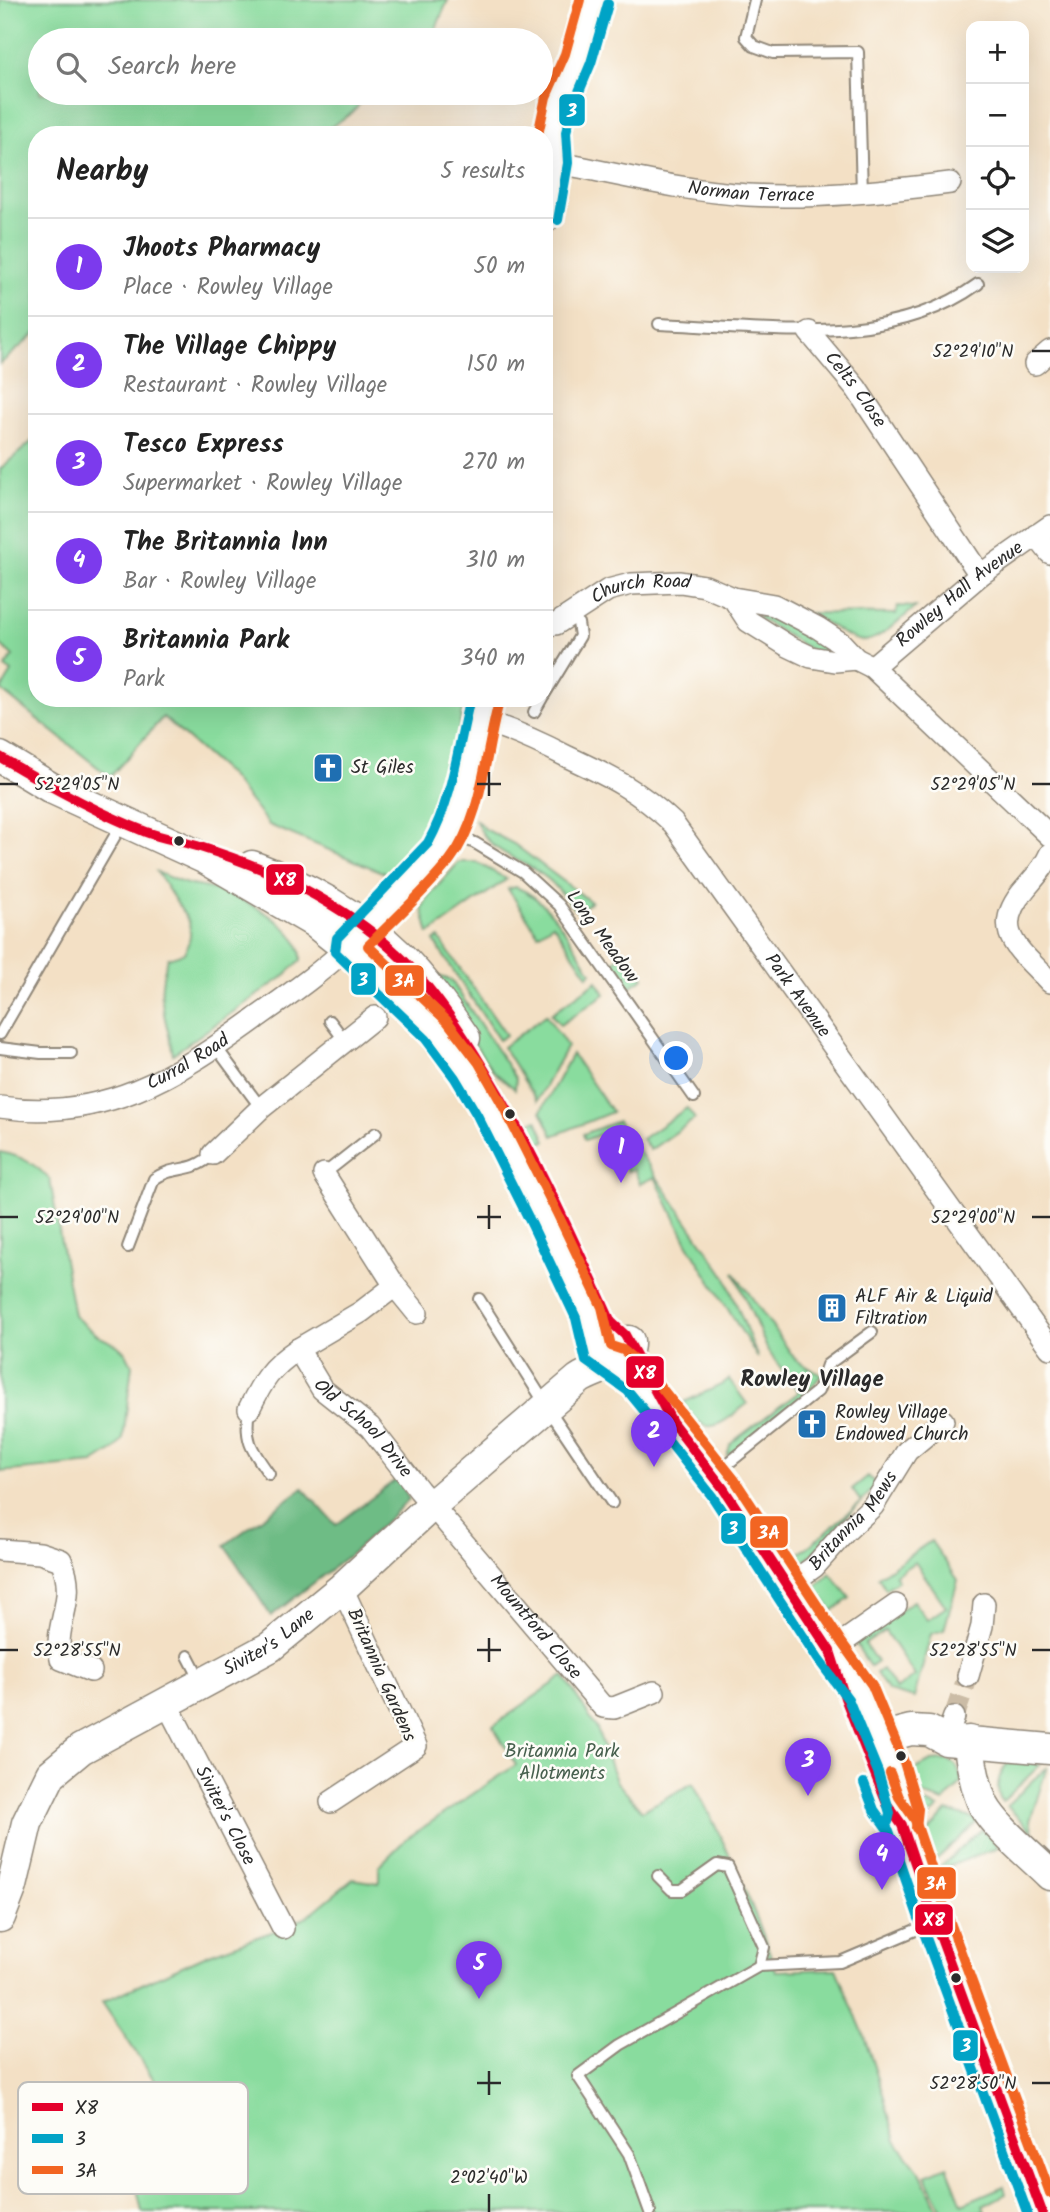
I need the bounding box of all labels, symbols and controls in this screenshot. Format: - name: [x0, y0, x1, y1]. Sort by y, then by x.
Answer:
- map controls: [966, 21, 1029, 273]
- button: +: [966, 21, 1029, 84]
- search box: [28, 28, 553, 105]
- text: Search here: [108, 46, 236, 88]
- icon: search: [52, 48, 90, 86]
- button: −: [966, 84, 1029, 147]
- line badge: 3: [558, 93, 586, 127]
- text: 3: [566, 97, 577, 127]
- button: locate: [966, 147, 1029, 210]
- text: Nearby: [56, 148, 148, 196]
- text: 5 results: [440, 154, 525, 190]
- street label: Norman Terrace: [686, 173, 815, 211]
- button: layers: [966, 210, 1029, 273]
- text: Jhoots Pharmacy: [123, 228, 320, 270]
- text: 1: [76, 249, 82, 285]
- text: 50 m: [474, 249, 525, 285]
- text: Place · Rowley Village: [123, 270, 333, 306]
- text: The Village Chippy: [123, 326, 336, 368]
- text: 52°29'10"N: [933, 338, 1013, 367]
- street label: Celts Close: [816, 345, 894, 434]
- text: 2: [72, 347, 86, 383]
- text: 150 m: [466, 347, 525, 383]
- text: Restaurant · Rowley Village: [123, 368, 387, 404]
- text: Tesco Express: [123, 424, 284, 466]
- text: 3: [73, 445, 85, 481]
- text: 270 m: [462, 445, 525, 481]
- text: Supermarket · Rowley Village: [123, 466, 402, 502]
- text: The Britannia Inn: [123, 522, 328, 564]
- street label: Rowley Hall Avenue: [889, 533, 1030, 655]
- text: 4: [73, 543, 85, 579]
- text: 310 m: [466, 543, 525, 579]
- text: Bar · Rowley Village: [123, 564, 316, 600]
- street label: Church Road: [585, 567, 693, 612]
- text: Britannia Park: [123, 620, 289, 662]
- text: 5: [73, 641, 85, 677]
- text: 340 m: [460, 641, 525, 677]
- text: Park: [123, 662, 165, 698]
- church icon: St Giles: [311, 751, 345, 785]
- place label: St Giles: [351, 753, 414, 783]
- text: 52°29'05"N: [35, 771, 119, 800]
- text: 52°29'05"N: [931, 771, 1015, 800]
- unlabelled marker: [172, 834, 186, 848]
- line badge: X8: [265, 863, 305, 896]
- text: X8: [273, 866, 297, 896]
- street label: Long Meadow: [558, 884, 646, 990]
- street label: Park Avenue: [756, 947, 838, 1045]
- line badge: 3: [350, 962, 377, 996]
- line badge: 3A: [384, 964, 425, 997]
- text: 3: [357, 966, 368, 996]
- text: 3A: [392, 967, 415, 997]
- street label: Curral Road: [142, 1026, 236, 1099]
- your location: [659, 1041, 693, 1075]
- unlabelled marker: [503, 1107, 517, 1121]
- pin: 1: [598, 1125, 644, 1183]
- text: 52°29'00"N: [35, 1204, 119, 1233]
- text: 52°29'00"N: [931, 1204, 1015, 1233]
- place label: ALF Air & Liquid Filtration: [855, 1282, 993, 1334]
- building icon: ALF Air & Liquid Filtration: [815, 1291, 849, 1325]
- line badge: X8: [625, 1355, 665, 1389]
- text: X8: [633, 1359, 657, 1389]
- district label: Rowley Village: [740, 1362, 884, 1398]
- street label: Old School Drive: [305, 1374, 420, 1485]
- place label: Rowley Village Endowed Church: [835, 1398, 968, 1450]
- church icon: Rowley Village Endowed Church: [795, 1407, 829, 1441]
- pin: 2: [631, 1409, 677, 1467]
- street label: Britannia Mews: [802, 1465, 906, 1578]
- line badge: 3: [720, 1512, 747, 1545]
- text: 3: [727, 1515, 738, 1545]
- line badge: 3A: [749, 1515, 789, 1549]
- text: 3A: [757, 1519, 780, 1549]
- street label: Mountford Close: [482, 1568, 589, 1687]
- street label: Siviter's Lane: [218, 1601, 322, 1685]
- street label: Britannia Gardens: [338, 1603, 424, 1747]
- text: 52°28'55"N: [33, 1637, 121, 1666]
- text: 52°28'55"N: [929, 1637, 1017, 1666]
- park label: Britannia Park Allotments: [505, 1737, 620, 1789]
- pin: 3: [785, 1738, 831, 1796]
- unlabelled marker: [894, 1749, 908, 1763]
- street label: Siviter's Close: [186, 1760, 263, 1871]
- pin: 4: [859, 1832, 905, 1890]
- line badge: 3A: [916, 1866, 957, 1900]
- text: 3A: [924, 1870, 947, 1900]
- line badge: X8: [914, 1903, 954, 1936]
- text: X8: [922, 1906, 946, 1936]
- pin: 5: [456, 1941, 502, 1999]
- unlabelled marker: [949, 1971, 963, 1985]
- line badge: 3: [952, 2029, 979, 2062]
- text: 3: [960, 2032, 971, 2062]
- text: 52°28'50"N: [930, 2070, 1016, 2099]
- legend: [18, 2082, 248, 2194]
- text: X8: [75, 2094, 99, 2124]
- text: 3: [75, 2125, 86, 2155]
- text: 3A: [75, 2157, 97, 2187]
- text: 2°02'40"W: [450, 2164, 528, 2193]

